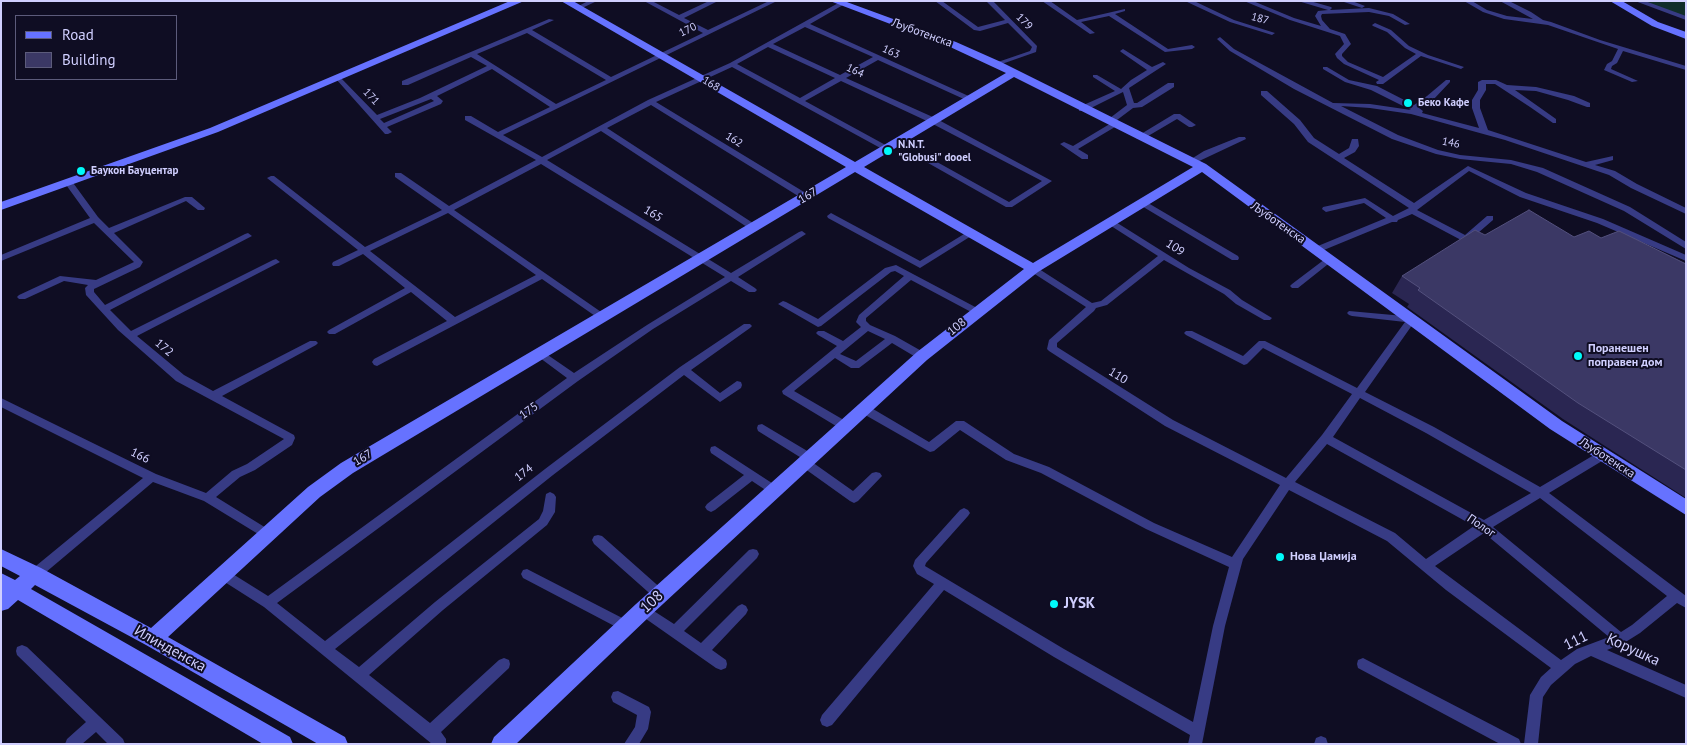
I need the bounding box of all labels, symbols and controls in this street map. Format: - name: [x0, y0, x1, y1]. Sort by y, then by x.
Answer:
- street label: 187: [1250, 10, 1270, 28]
- street label: 179: [1013, 11, 1035, 33]
- legend: [15, 15, 178, 80]
- street label: Љуботенска: [890, 15, 954, 51]
- street label: 170: [677, 20, 699, 40]
- text: Road: [62, 25, 94, 44]
- street label: 163: [880, 42, 902, 62]
- text: Building: [62, 50, 116, 69]
- street label: 164: [844, 61, 866, 81]
- street label: 168: [700, 74, 722, 94]
- street label: 171: [360, 86, 382, 108]
- place label: Беко Кафе: [1418, 96, 1469, 110]
- marker: Беко Кафе: [1402, 97, 1414, 109]
- street label: 162: [723, 130, 745, 150]
- street label: 146: [1441, 135, 1461, 151]
- place label: N.N.T. "Globusi" dooel: [898, 138, 971, 164]
- marker: N.N.T. "Globusi" dooel: [882, 145, 894, 157]
- place label: Баукон Бауцентар: [91, 164, 178, 178]
- marker: Баукон Бауцентар: [75, 165, 87, 177]
- street label: 167: [796, 185, 820, 207]
- street label: Љуботенска: [1248, 199, 1308, 247]
- street label: 165: [641, 203, 665, 225]
- street label: 109: [1163, 237, 1187, 259]
- street label: 108: [945, 315, 969, 339]
- street label: 172: [152, 336, 176, 360]
- place label: Поранешен поправен дом: [1588, 342, 1663, 370]
- marker: Поранешен поправен дом: [1572, 350, 1584, 362]
- street label: 110: [1106, 365, 1130, 387]
- street label: 175: [517, 399, 541, 423]
- street label: Љуботенска: [1577, 435, 1637, 481]
- street label: 166: [128, 445, 152, 467]
- street label: 167: [351, 447, 375, 469]
- street label: 174: [512, 461, 536, 485]
- street label: Полог: [1464, 511, 1498, 541]
- place label: Нова Џамија: [1290, 550, 1357, 564]
- marker: Нова Џамија: [1274, 551, 1286, 563]
- street label: 108: [637, 587, 667, 617]
- place label: JYSK: [1064, 595, 1095, 613]
- marker: JYSK: [1048, 598, 1060, 610]
- street label: Илинденска: [131, 622, 209, 676]
- street label: 111: [1561, 628, 1591, 654]
- street label: Корушка: [1603, 630, 1663, 670]

